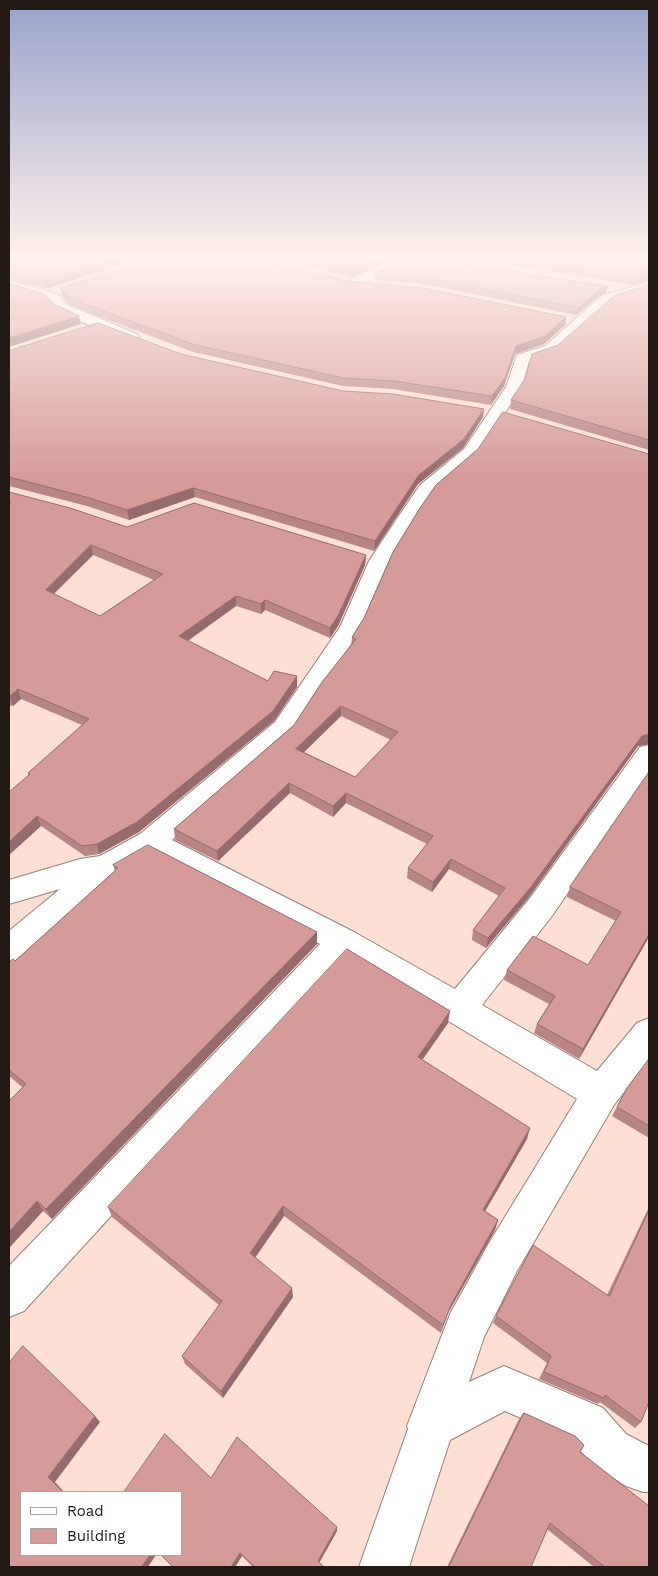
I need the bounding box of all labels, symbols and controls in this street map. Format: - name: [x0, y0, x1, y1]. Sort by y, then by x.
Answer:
- legend: [20, 1491, 182, 1556]
- text: Road: [67, 1502, 104, 1520]
- text: Building: [67, 1527, 125, 1545]

